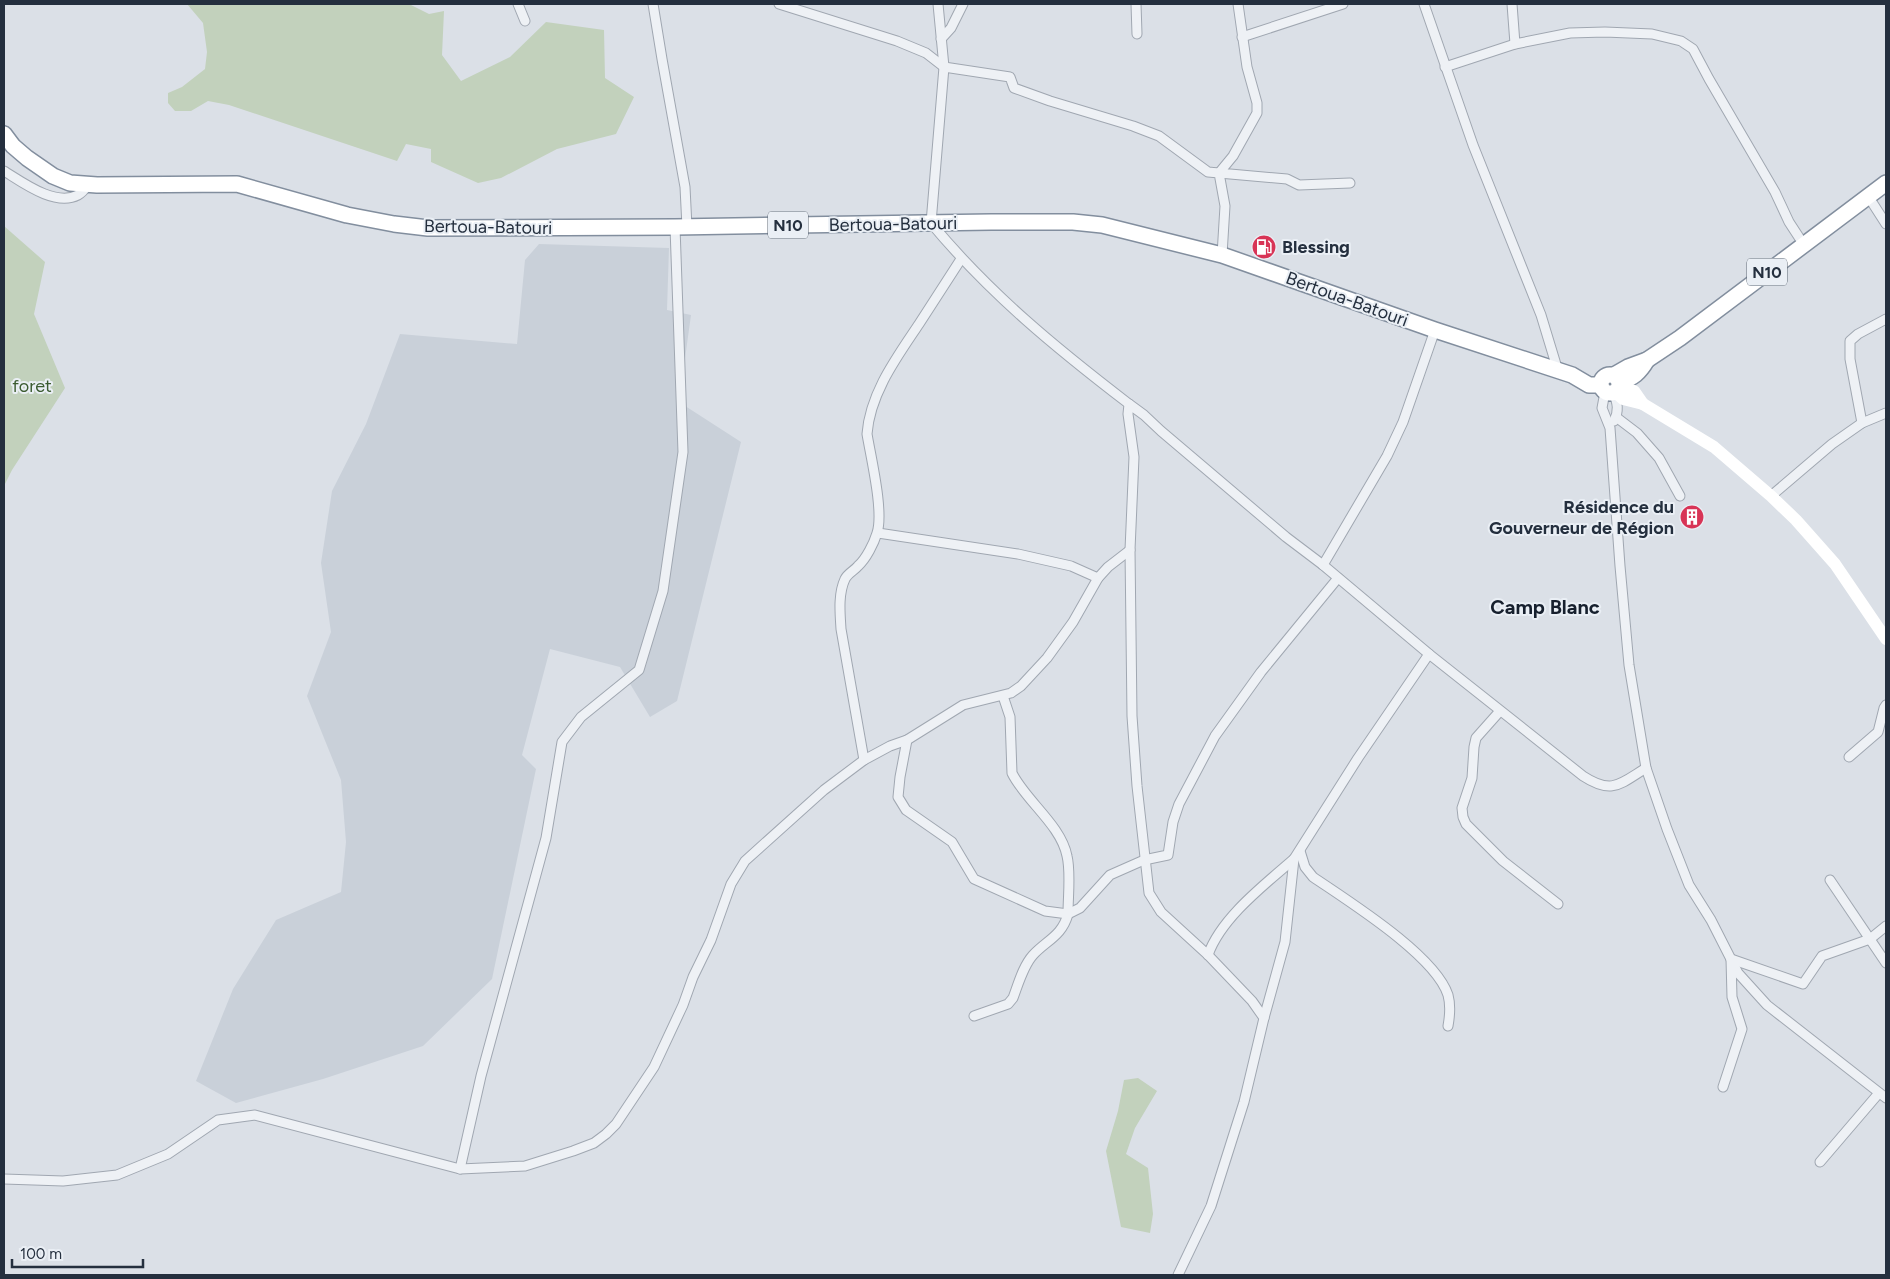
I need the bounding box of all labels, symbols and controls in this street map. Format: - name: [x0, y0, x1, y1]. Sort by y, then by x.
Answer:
- road number: N10: [768, 212, 808, 238]
- street label: Bertoua-Batouri: [829, 212, 957, 236]
- street label: Bertoua-Batouri: [424, 215, 552, 239]
- fuel station icon: Blessing: [1251, 234, 1277, 260]
- place label: Blessing: [1282, 236, 1350, 258]
- road number: N10: [1747, 258, 1787, 286]
- street label: Bertoua-Batouri: [1283, 267, 1411, 331]
- park label: foret: [12, 375, 52, 397]
- place label: Résidence du Gouverneur de Région: [1489, 496, 1674, 539]
- building icon: Résidence du Gouverneur de Région: [1679, 504, 1705, 530]
- district label: Camp Blanc: [1490, 595, 1600, 619]
- scale bar: [12, 1236, 144, 1268]
- text: 100 m: [20, 1245, 62, 1263]

